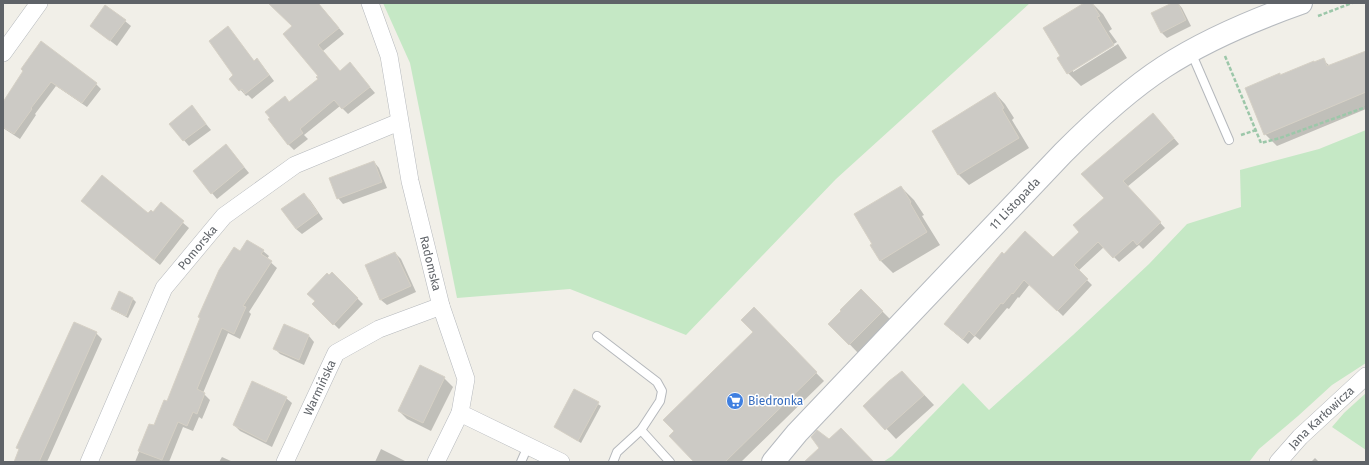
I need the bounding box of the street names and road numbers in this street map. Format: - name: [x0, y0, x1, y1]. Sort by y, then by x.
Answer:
- street label: 11 Listopada: [987, 175, 1043, 233]
- street label: Pomorska: [175, 223, 220, 273]
- street label: Radomska: [417, 234, 444, 292]
- street label: Warmińska: [301, 358, 339, 418]
- street label: Jana Karłowicza: [1286, 383, 1357, 452]

